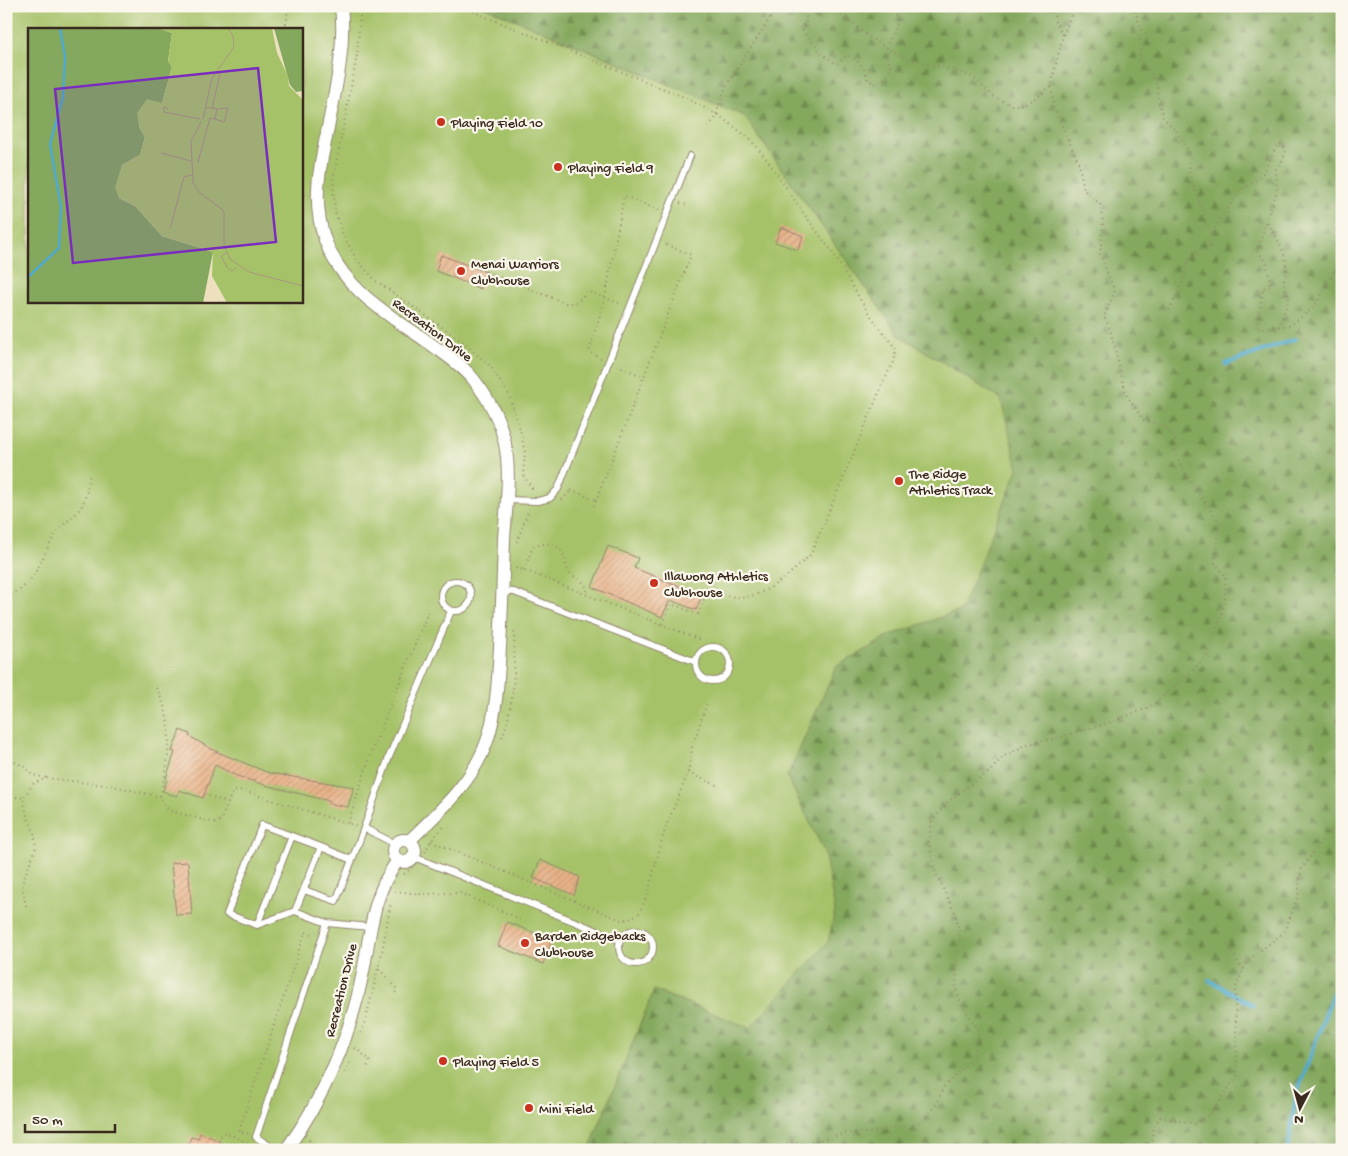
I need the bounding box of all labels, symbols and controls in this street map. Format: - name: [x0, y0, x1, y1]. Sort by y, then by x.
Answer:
- inset map: [28, 28, 302, 302]
- marker: Playing Field 10: [435, 116, 447, 128]
- place label: Playing Field 10: [450, 116, 543, 133]
- marker: Playing Field 9: [552, 161, 564, 173]
- place label: Playing Field 9: [567, 161, 653, 178]
- place label: Menai Warriors Clubhouse: [471, 257, 560, 290]
- marker: Menai Warriors Clubhouse: [455, 265, 467, 277]
- street label: Recreation Drive: [388, 295, 475, 367]
- place label: The Ridge Athletics Track: [908, 467, 994, 500]
- marker: The Ridge Athletics Track: [893, 475, 905, 487]
- place label: Illawong Athletics Clubhouse: [664, 569, 769, 602]
- marker: Illawong Athletics Clubhouse: [648, 577, 660, 589]
- place label: Barden Ridgebacks Clubhouse: [534, 929, 646, 962]
- marker: Barden Ridgebacks Clubhouse: [519, 937, 531, 949]
- street label: Recreation Drive: [323, 941, 362, 1039]
- marker: Playing Field 5: [437, 1055, 449, 1067]
- place label: Playing Field 5: [452, 1055, 539, 1072]
- north arrow: [1276, 1084, 1326, 1134]
- scale bar: [25, 1101, 115, 1133]
- marker: Mini Field: [523, 1102, 535, 1114]
- place label: Mini Field: [539, 1102, 595, 1119]
- text: N: [1293, 1110, 1304, 1127]
- text: 50 m: [32, 1112, 63, 1130]

